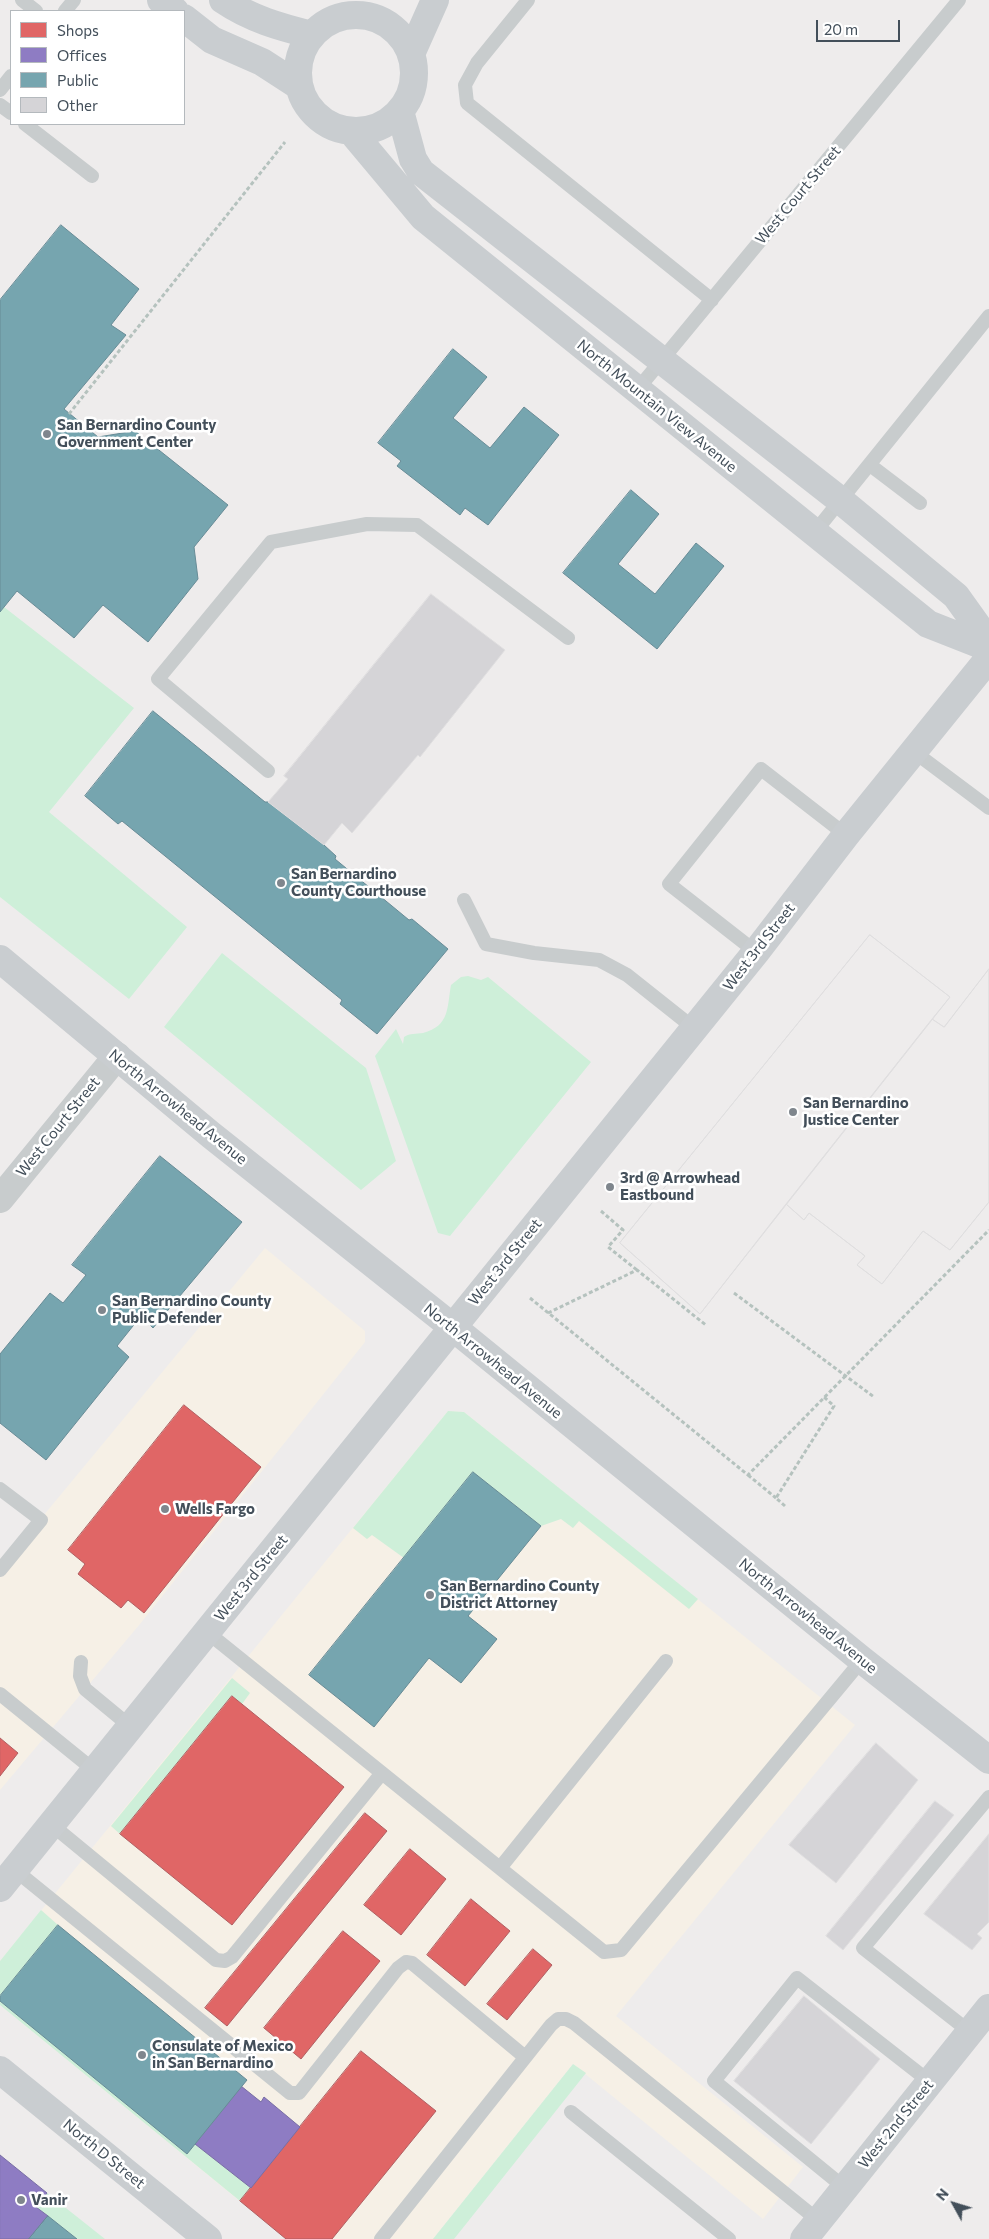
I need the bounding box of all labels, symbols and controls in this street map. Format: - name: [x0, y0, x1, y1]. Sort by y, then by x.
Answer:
- legend: [10, 10, 185, 125]
- scale bar: [819, 10, 903, 42]
- text: 20 m: [824, 20, 858, 38]
- text: Shops: [57, 21, 99, 39]
- text: Offices: [57, 46, 107, 64]
- text: Public: [57, 71, 99, 89]
- text: Other: [57, 96, 98, 114]
- street label: West Court Street: [752, 142, 844, 248]
- street label: North Mountain View Avenue: [574, 336, 740, 476]
- place label: San Bernardino County Government Center: [57, 416, 217, 451]
- marker: San Bernardino County Government Center: [41, 428, 53, 440]
- place label: San Bernardino County Courthouse: [291, 865, 426, 900]
- marker: San Bernardino County Courthouse: [275, 877, 287, 889]
- street label: West 3rd Street: [719, 900, 799, 994]
- street label: North Arrowhead Avenue: [105, 1046, 251, 1168]
- street label: West Court Street: [12, 1074, 104, 1180]
- place label: San Bernardino Justice Center: [803, 1094, 909, 1129]
- marker: San Bernardino Justice Center: [787, 1106, 799, 1118]
- place label: 3rd @ Arrowhead Eastbound: [620, 1169, 740, 1204]
- marker: 3rd @ Arrowhead Eastbound: [604, 1181, 616, 1193]
- street label: West 3rd Street: [465, 1215, 545, 1309]
- place label: San Bernardino County Public Defender: [112, 1292, 272, 1327]
- street label: North Arrowhead Avenue: [420, 1300, 566, 1422]
- marker: San Bernardino County Public Defender: [96, 1304, 108, 1316]
- place label: Wells Fargo: [175, 1500, 255, 1518]
- marker: Wells Fargo: [159, 1503, 171, 1515]
- street label: West 3rd Street: [211, 1531, 291, 1625]
- street label: North Arrowhead Avenue: [735, 1555, 881, 1677]
- place label: San Bernardino County District Attorney: [440, 1577, 600, 1612]
- marker: San Bernardino County District Attorney: [424, 1589, 436, 1601]
- place label: Consulate of Mexico in San Bernardino: [152, 2037, 294, 2072]
- marker: Consulate of Mexico in San Bernardino: [136, 2049, 148, 2061]
- street label: West 2nd Street: [855, 2076, 937, 2172]
- street label: North D Street: [59, 2115, 149, 2193]
- north arrow: [929, 2179, 979, 2229]
- text: N: [932, 2185, 952, 2204]
- place label: Vanir: [31, 2191, 68, 2209]
- marker: Vanir: [15, 2194, 27, 2206]

